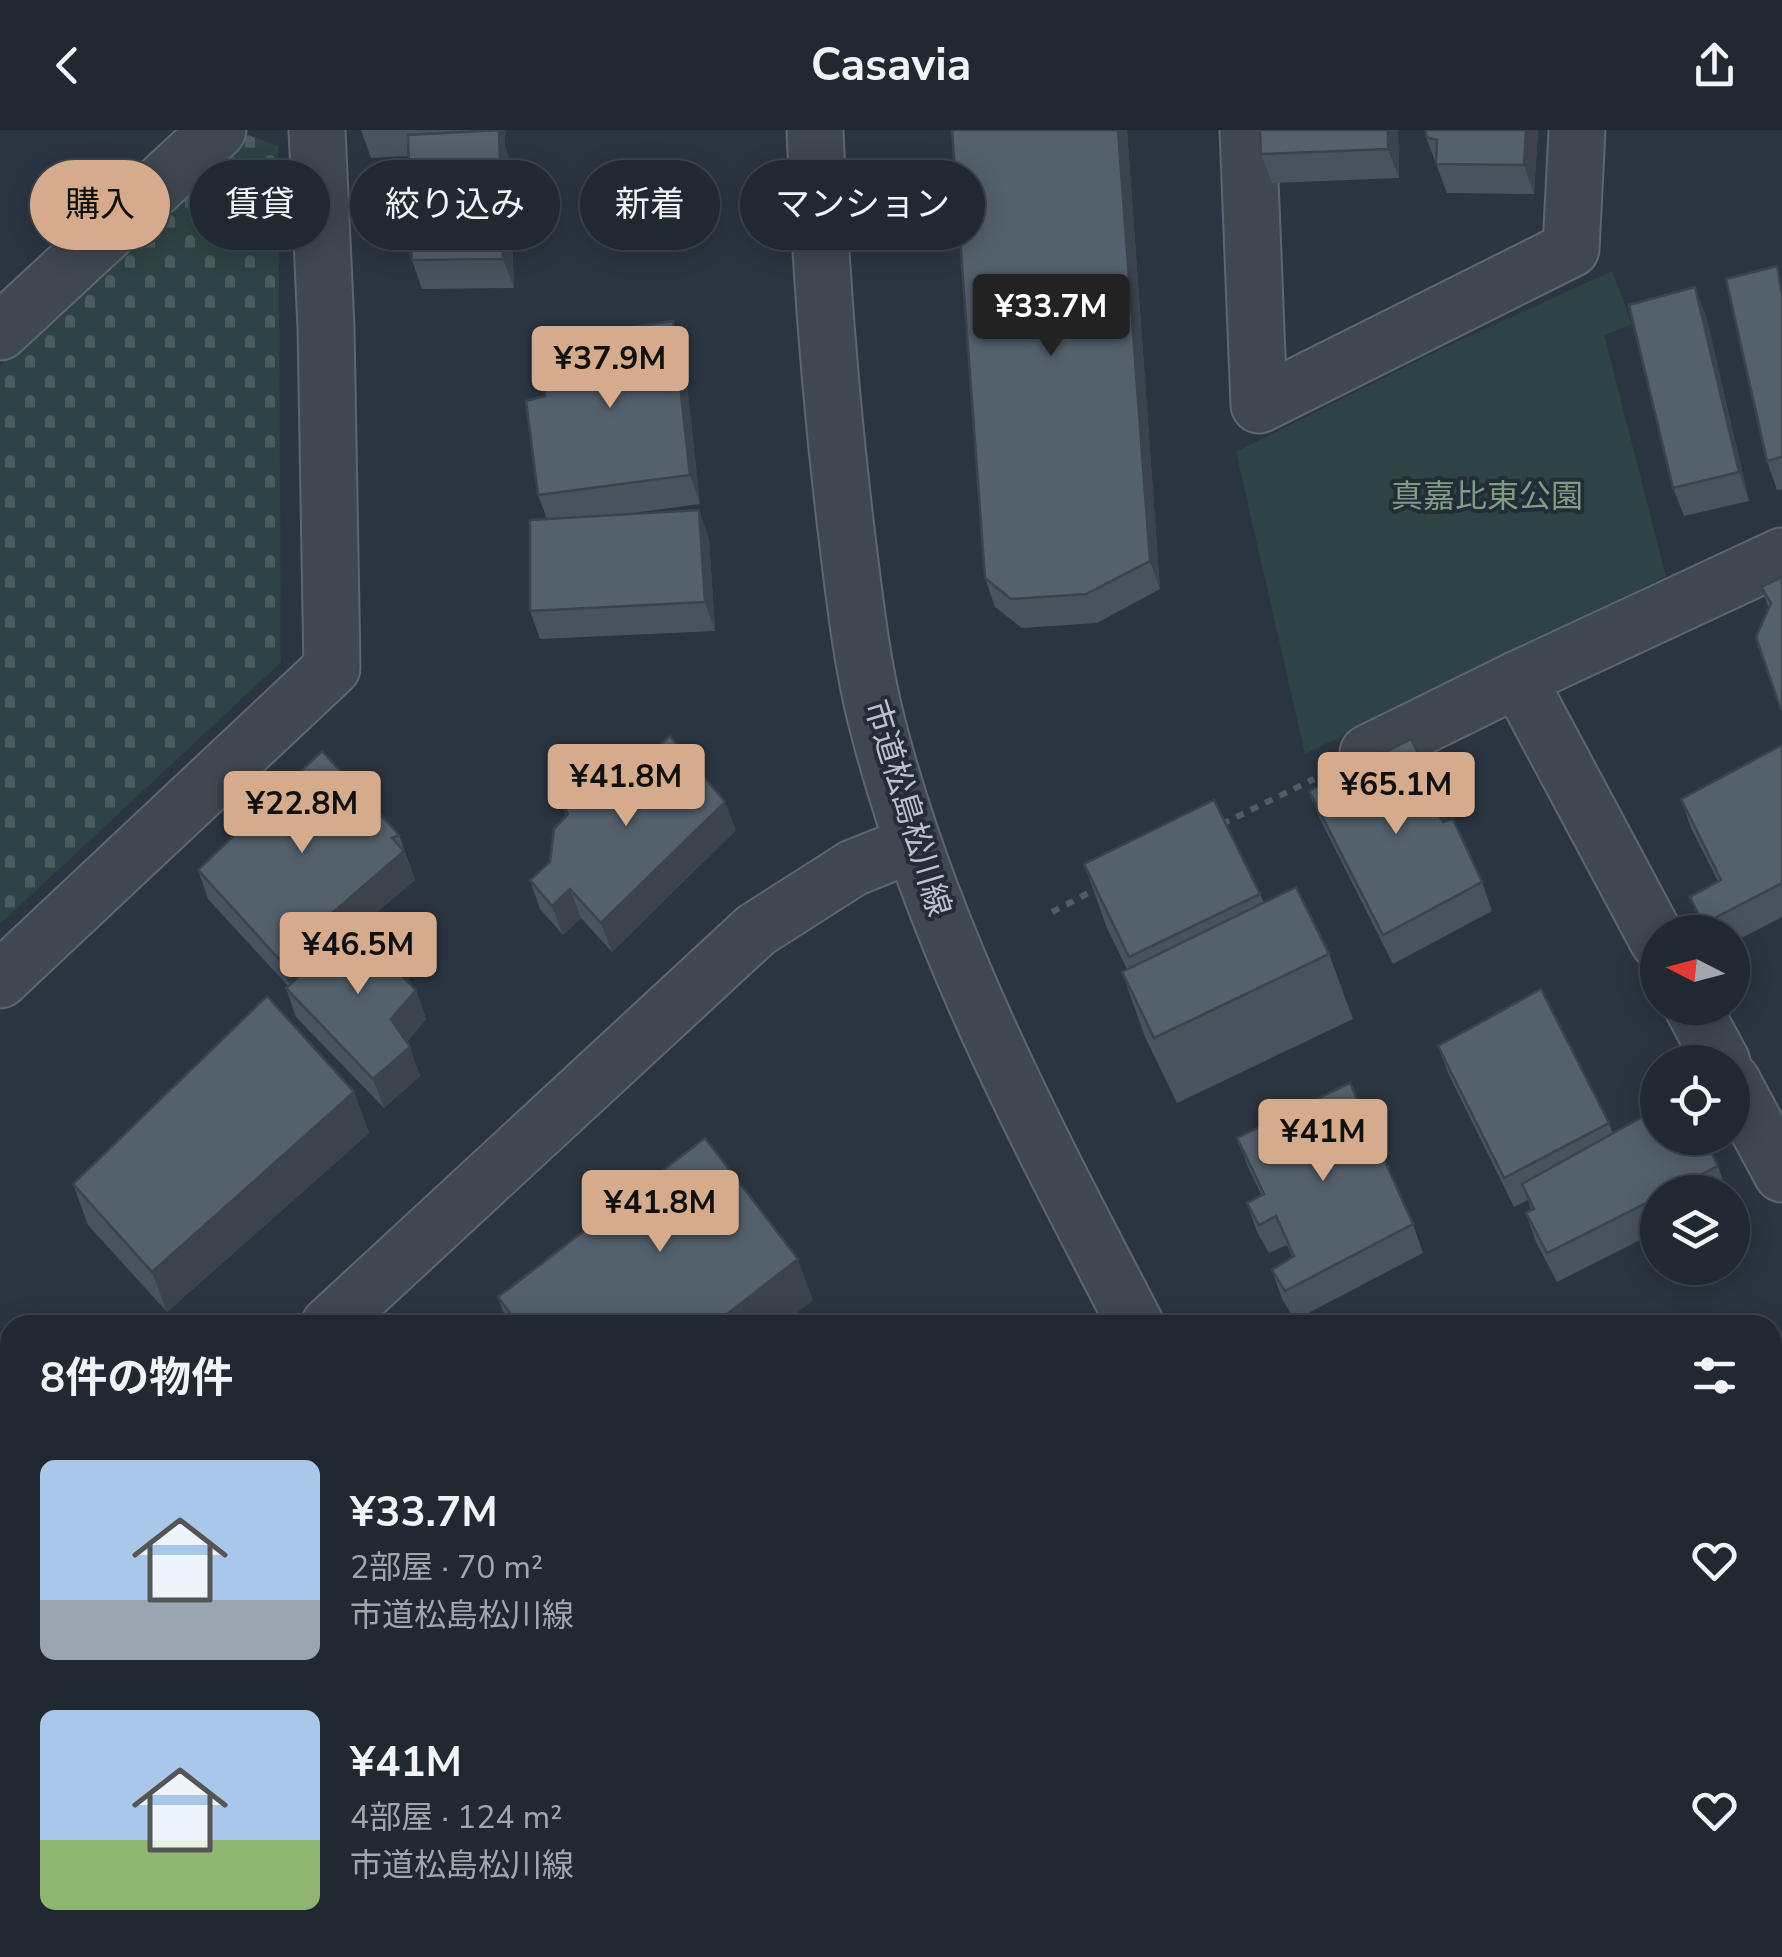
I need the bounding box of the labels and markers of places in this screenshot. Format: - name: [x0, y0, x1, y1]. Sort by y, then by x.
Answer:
- pin: ¥33.7M: [970, 274, 1132, 359]
- pin: ¥37.9M: [529, 326, 691, 411]
- pin: ¥41.8M: [545, 744, 707, 829]
- pin: ¥65.1M: [1315, 752, 1477, 837]
- pin: ¥22.8M: [221, 771, 383, 856]
- pin: ¥46.5M: [277, 912, 439, 997]
- pin: ¥41M: [1264, 1099, 1382, 1184]
- pin: ¥41.8M: [579, 1170, 741, 1255]

